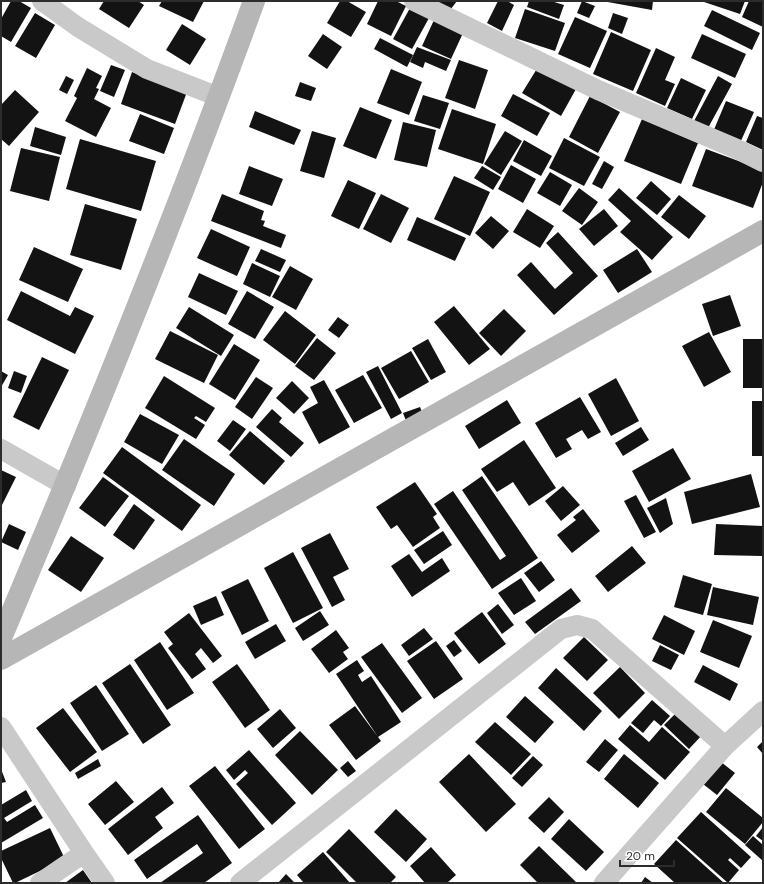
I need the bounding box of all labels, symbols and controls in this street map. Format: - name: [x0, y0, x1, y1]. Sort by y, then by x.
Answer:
- scale bar: [620, 842, 674, 868]
- text: 20 m: [626, 848, 655, 864]

